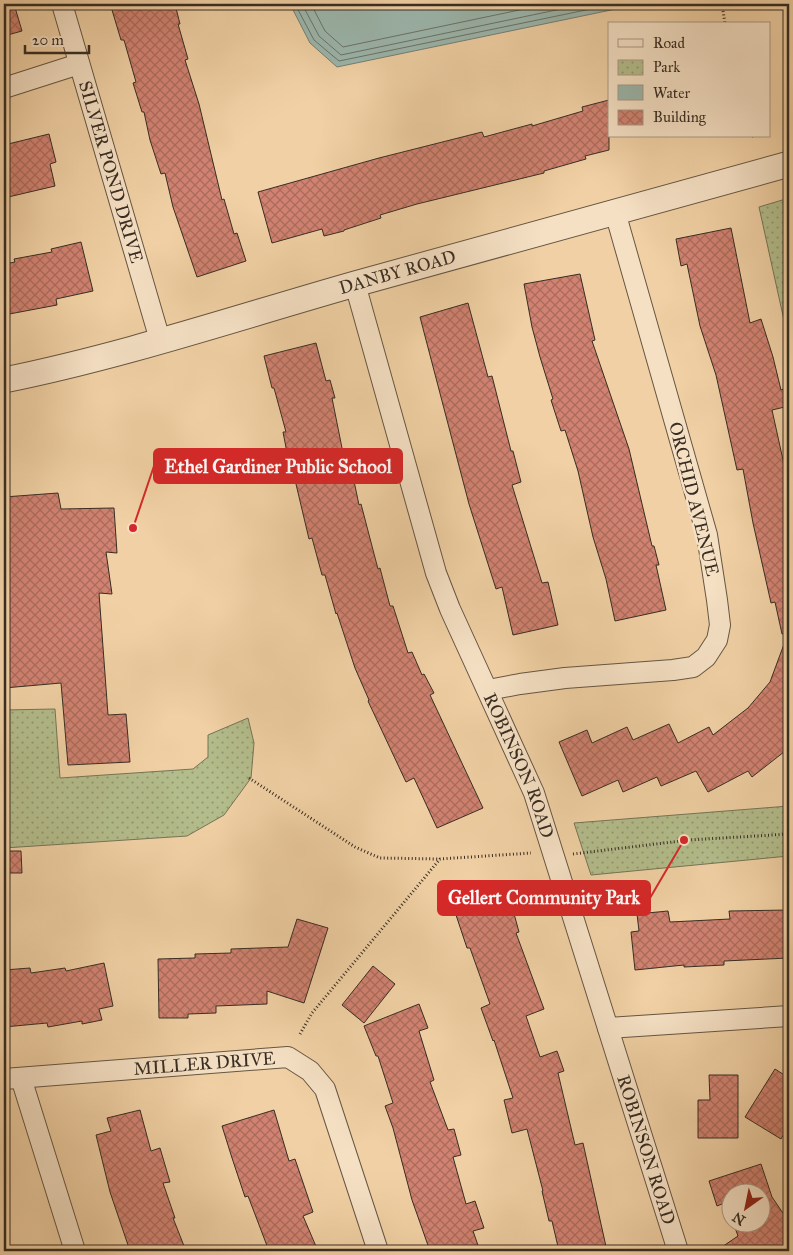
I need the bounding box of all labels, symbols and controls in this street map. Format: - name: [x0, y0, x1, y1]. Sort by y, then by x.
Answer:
- scale bar: [25, 22, 89, 54]
- legend: [608, 22, 770, 138]
- text: 20 m: [32, 31, 64, 49]
- text: Road: [653, 34, 685, 52]
- text: Park: [653, 58, 680, 76]
- street label: SILVER POND DRIVE: [74, 78, 148, 266]
- text: Water: [653, 84, 690, 102]
- text: Building: [653, 108, 707, 126]
- street label: DANBY ROAD: [336, 245, 458, 299]
- street label: ORCHID AVENUE: [664, 420, 724, 578]
- callout: Ethel Gardiner Public School: [154, 449, 402, 483]
- text: Ethel Gardiner Public School: [164, 455, 393, 478]
- street label: ROBINSON ROAD: [479, 689, 559, 841]
- callout: Gellert Community Park: [438, 881, 650, 915]
- text: Gellert Community Park: [448, 886, 641, 910]
- street label: MILLER DRIVE: [133, 1047, 276, 1080]
- street label: ROBINSON ROAD: [612, 1072, 680, 1227]
- north arrow: [720, 1182, 770, 1232]
- text: N: [729, 1208, 749, 1229]

